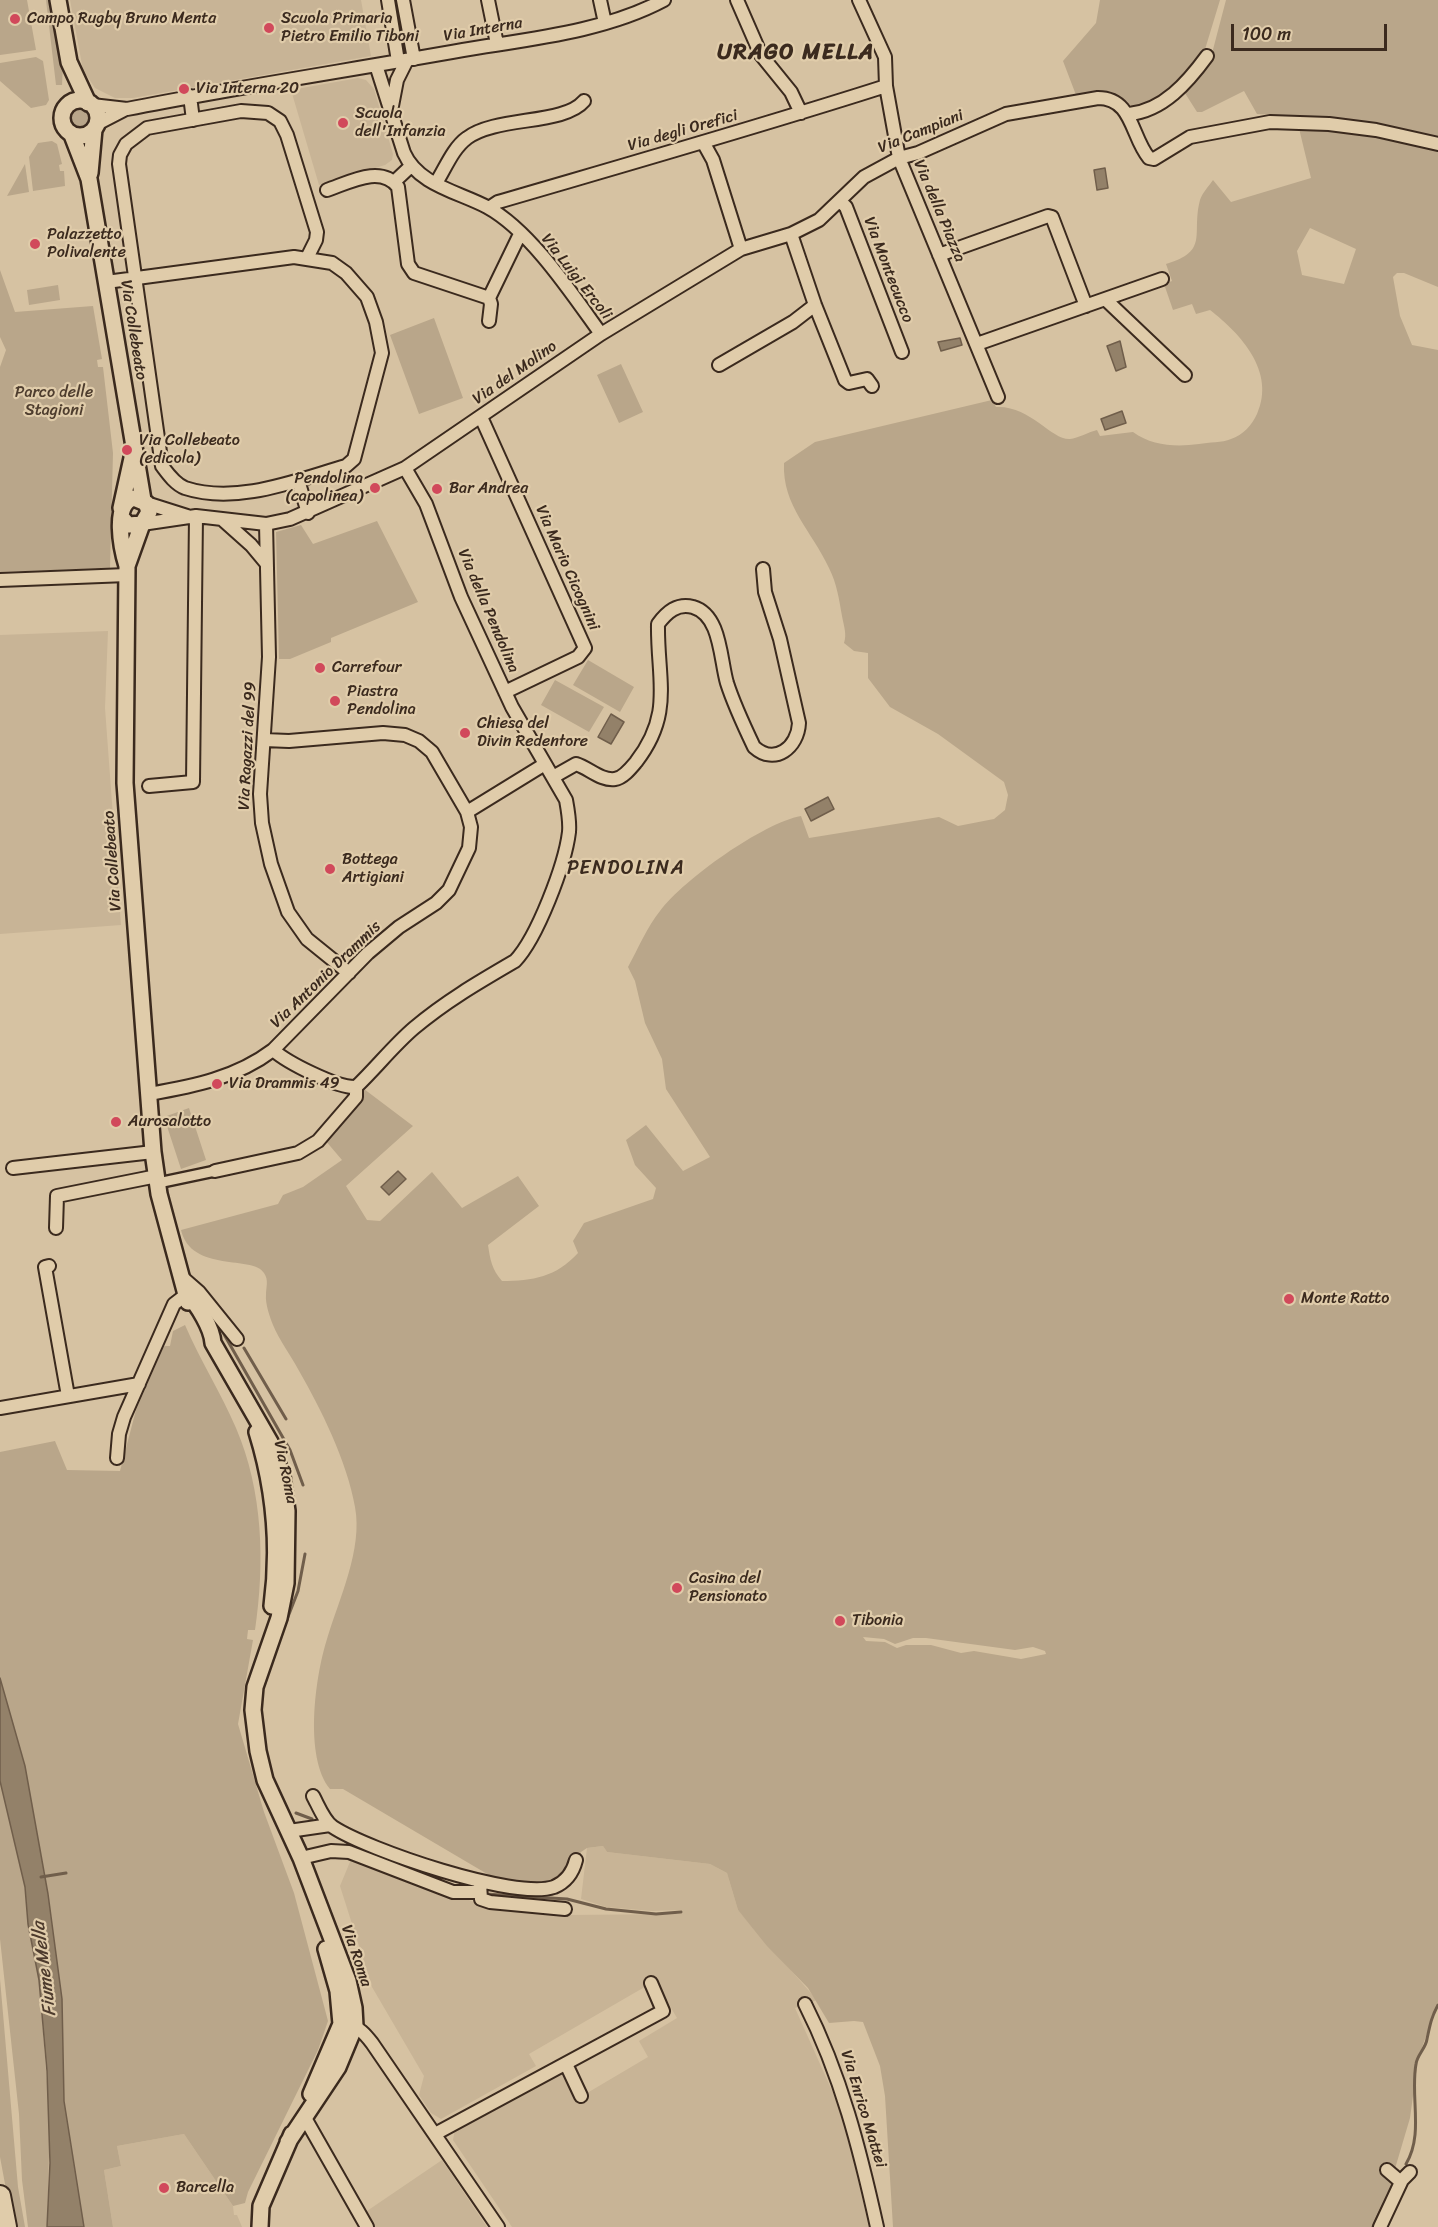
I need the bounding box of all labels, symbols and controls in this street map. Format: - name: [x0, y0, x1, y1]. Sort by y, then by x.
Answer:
- place label: Campo Rugby Bruno Menta: [27, 9, 216, 29]
- place label: Scuola Primaria Pietro Emilio Tiboni: [281, 9, 419, 47]
- marker: Campo Rugby Bruno Menta: [8, 12, 22, 26]
- scale bar: [1234, 12, 1390, 50]
- street label: Via Interna: [442, 14, 524, 46]
- text: 100 m: [1242, 18, 1291, 50]
- marker: Scuola Primaria Pietro Emilio Tiboni: [262, 21, 276, 35]
- district label: URAGO MELLA: [717, 40, 875, 66]
- place label: Via Interna 20: [196, 79, 299, 99]
- marker: Via Interna 20: [177, 82, 191, 96]
- place label: Scuola dell'Infanzia: [355, 104, 445, 142]
- street label: Via degli Orefici: [626, 106, 740, 156]
- street label: Via Campiani: [875, 106, 967, 158]
- marker: Scuola dell'Infanzia: [336, 116, 350, 130]
- street label: Via della Piazza: [909, 157, 969, 265]
- street label: Via Montecucco: [859, 214, 917, 326]
- place label: Palazzetto Polivalente: [47, 225, 126, 263]
- street label: Via Luigi Ercoli: [537, 230, 615, 324]
- marker: Palazzetto Polivalente: [28, 237, 42, 251]
- street label: Via Collebeato: [116, 279, 150, 381]
- street label: Via del Molino: [469, 337, 561, 409]
- park label: Parco delle Stagioni: [15, 383, 93, 421]
- place label: Via Collebeato (edicola): [139, 431, 240, 469]
- marker: Via Collebeato (edicola): [120, 443, 134, 457]
- place label: Pendolina (capolinea): [285, 469, 363, 507]
- place label: Bar Andrea: [449, 479, 528, 499]
- marker: Pendolina (capolinea): [368, 481, 382, 495]
- marker: Bar Andrea: [430, 482, 444, 496]
- street label: Via Mario Cicognini: [531, 502, 603, 634]
- street label: Via della Pendolina: [453, 546, 523, 676]
- place label: Carrefour: [332, 658, 401, 678]
- marker: Carrefour: [313, 661, 327, 675]
- street label: Via Ragazzi del 99: [235, 681, 261, 811]
- place label: Piastra Pendolina: [347, 682, 416, 720]
- marker: Piastra Pendolina: [328, 694, 342, 708]
- place label: Chiesa del Divin Redentore: [477, 714, 588, 752]
- marker: Chiesa del Divin Redentore: [458, 726, 472, 740]
- street label: Via Collebeato: [100, 810, 126, 912]
- place label: Bottega Artigiani: [342, 850, 404, 888]
- district label: PENDOLINA: [567, 857, 685, 881]
- marker: Bottega Artigiani: [323, 862, 337, 876]
- street label: Via Antonio Drammis: [267, 917, 385, 1033]
- place label: Via Drammis 49: [229, 1074, 340, 1094]
- marker: Via Drammis 49: [210, 1077, 224, 1091]
- place label: Aurosalotto: [128, 1112, 211, 1132]
- marker: Aurosalotto: [109, 1115, 123, 1129]
- place label: Monte Ratto: [1301, 1289, 1389, 1309]
- marker: Monte Ratto: [1282, 1292, 1296, 1306]
- street label: Via Roma: [269, 1439, 301, 1505]
- place label: Casina del Pensionato: [689, 1569, 767, 1607]
- marker: Casina del Pensionato: [670, 1581, 684, 1595]
- place label: Tibonia: [852, 1611, 903, 1631]
- marker: Tibonia: [833, 1614, 847, 1628]
- water label: Fiume Mella: [29, 1921, 61, 2017]
- street label: Via Roma: [336, 1922, 376, 1990]
- street label: Via Enrico Mattei: [836, 2048, 890, 2170]
- place label: Barcella: [176, 2178, 234, 2198]
- marker: Barcella: [157, 2181, 171, 2195]

